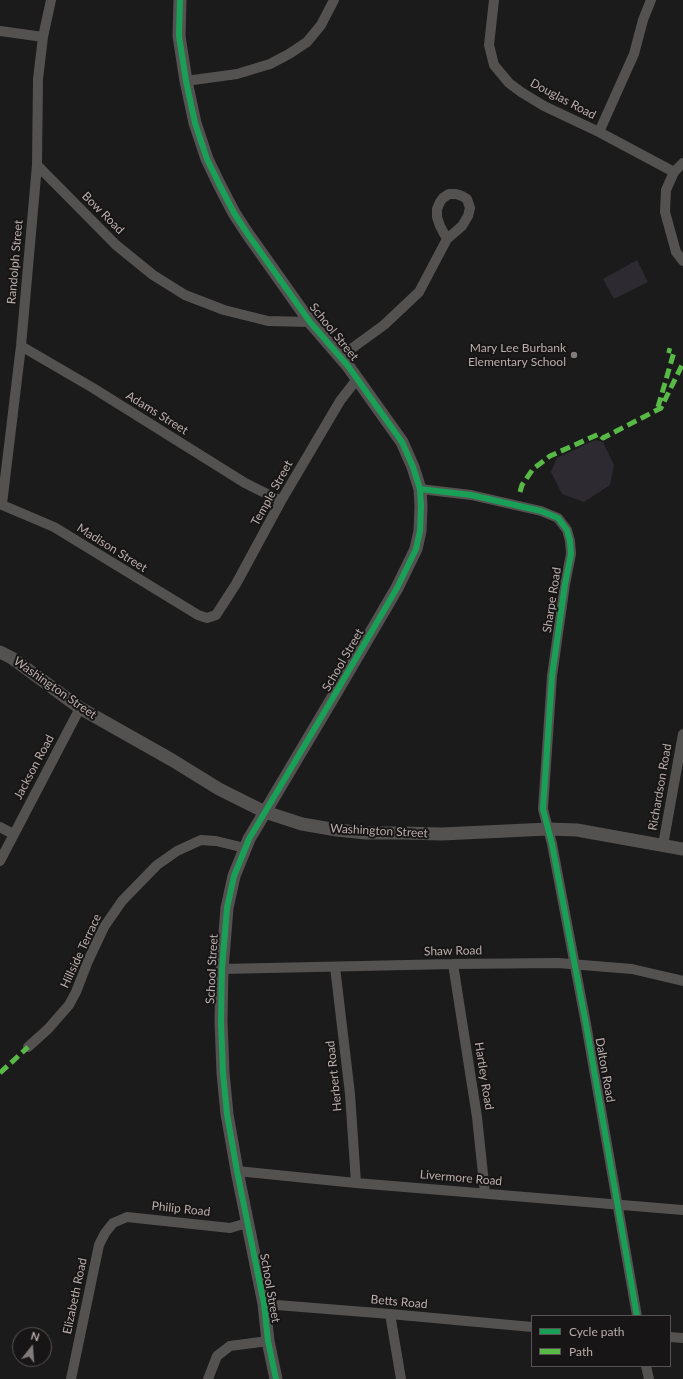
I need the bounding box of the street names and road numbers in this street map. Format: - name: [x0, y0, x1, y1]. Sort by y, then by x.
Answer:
- street label: Douglas Road: [528, 76, 598, 122]
- street label: Bow Road: [79, 189, 127, 237]
- street label: Randolph Street: [4, 219, 26, 305]
- street label: School Street: [306, 300, 362, 364]
- street label: Adams Street: [123, 388, 191, 438]
- street label: Temple Street: [248, 458, 296, 528]
- street label: Madison Street: [74, 521, 150, 575]
- street label: Sharpe Road: [540, 566, 564, 634]
- street label: School Street: [319, 626, 367, 694]
- street label: Washington Street: [11, 654, 99, 722]
- street label: Jackson Road: [11, 732, 57, 802]
- street label: Richardson Road: [645, 742, 675, 832]
- street label: Washington Street: [330, 821, 428, 841]
- street label: Hillside Terrace: [57, 912, 105, 990]
- street label: School Street: [203, 934, 221, 1004]
- street label: Shaw Road: [424, 943, 482, 959]
- street label: Dalton Road: [592, 1037, 618, 1103]
- street label: Herbert Road: [323, 1040, 345, 1112]
- street label: Hartley Road: [472, 1041, 496, 1111]
- street label: Livermore Road: [419, 1167, 503, 1189]
- street label: Philip Road: [151, 1199, 211, 1219]
- street label: School Street: [257, 1252, 283, 1324]
- street label: Elizabeth Road: [60, 1257, 90, 1335]
- street label: Betts Road: [370, 1292, 428, 1312]

